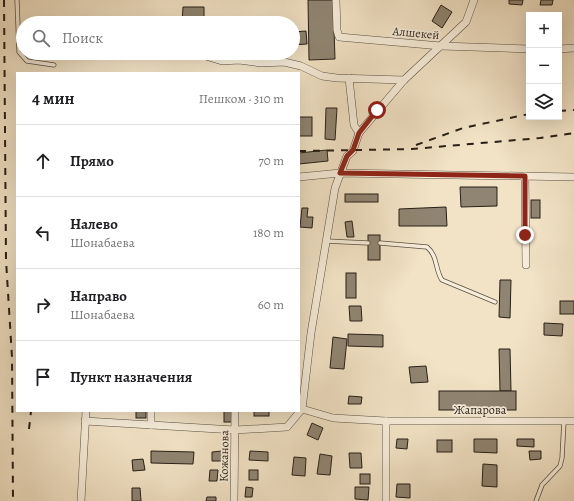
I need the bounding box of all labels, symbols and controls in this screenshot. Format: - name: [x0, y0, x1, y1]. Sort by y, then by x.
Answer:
- map controls: [526, 12, 562, 120]
- button: +: [526, 12, 562, 48]
- search box: [16, 16, 300, 60]
- street label: Алшекей: [391, 23, 440, 43]
- icon: search: [30, 27, 52, 49]
- text: Поиск: [62, 28, 103, 48]
- button: −: [526, 48, 562, 84]
- button: layers: [526, 84, 562, 120]
- text: 4 мин: [32, 87, 75, 110]
- text: Пешком · 310 m: [199, 90, 284, 107]
- route start: [368, 101, 386, 119]
- icon: ahead: [32, 150, 54, 172]
- text: Прямо: [70, 151, 114, 171]
- text: 70 m: [258, 152, 284, 169]
- text: Налево: [70, 214, 118, 234]
- icon: left: [32, 222, 54, 244]
- text: 180 m: [253, 224, 284, 241]
- route end: [516, 226, 534, 244]
- text: Шонабаева: [70, 234, 135, 251]
- text: Направо: [70, 286, 127, 306]
- icon: right: [32, 294, 54, 316]
- text: 60 m: [258, 296, 284, 313]
- text: Шонабаева: [70, 306, 135, 323]
- icon: arrive: [32, 366, 54, 388]
- text: Пункт назначения: [70, 367, 192, 387]
- street label: Жапарова: [454, 402, 507, 418]
- street label: Кожанова: [216, 430, 232, 482]

